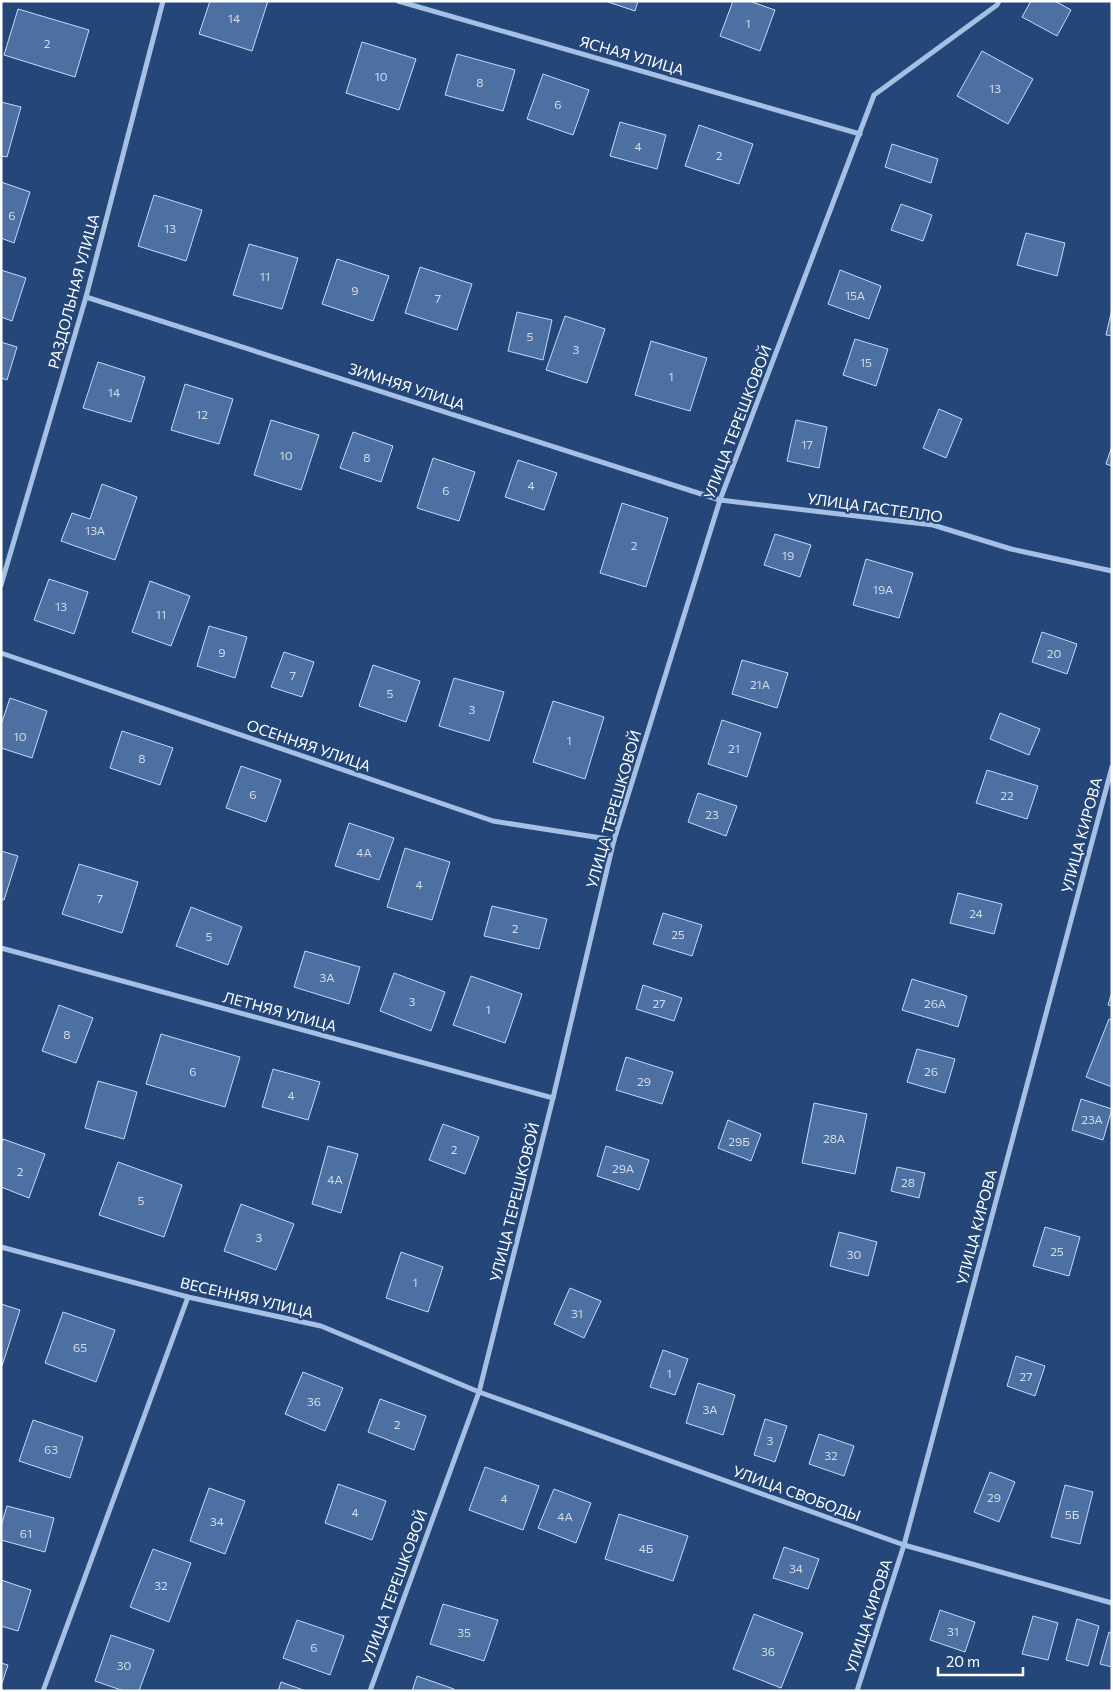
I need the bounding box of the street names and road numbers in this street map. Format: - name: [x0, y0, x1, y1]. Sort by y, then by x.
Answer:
- street label: ЯСНАЯ УЛИЦА: [578, 31, 686, 79]
- street label: РАЗДОЛЬНАЯ УЛИЦА: [44, 212, 102, 370]
- street label: УЛИЦА ТЕРЕШКОВОЙ: [699, 342, 775, 502]
- street label: ЗИМНЯЯ УЛИЦА: [346, 359, 468, 413]
- street label: УЛИЦА ГАСТЕЛЛО: [806, 489, 944, 525]
- street label: ОСЕННЯЯ УЛИЦА: [245, 715, 373, 775]
- street label: УЛИЦА ТЕРЕШКОВОЙ: [582, 728, 644, 890]
- street label: УЛИЦА КИРОВА: [1057, 775, 1105, 895]
- street label: ЛЕТНЯЯ УЛИЦА: [221, 987, 339, 1035]
- street label: УЛИЦА ТЕРЕШКОВОЙ: [485, 1120, 543, 1284]
- street label: УЛИЦА КИРОВА: [952, 1167, 1000, 1287]
- street label: ВЕСЕННЯЯ УЛИЦА: [179, 1273, 315, 1321]
- street label: УЛИЦА СВОБОДЫ: [731, 1461, 863, 1525]
- street label: УЛИЦА ТЕРЕШКОВОЙ: [358, 1507, 430, 1667]
- street label: УЛИЦА КИРОВА: [841, 1557, 895, 1675]

